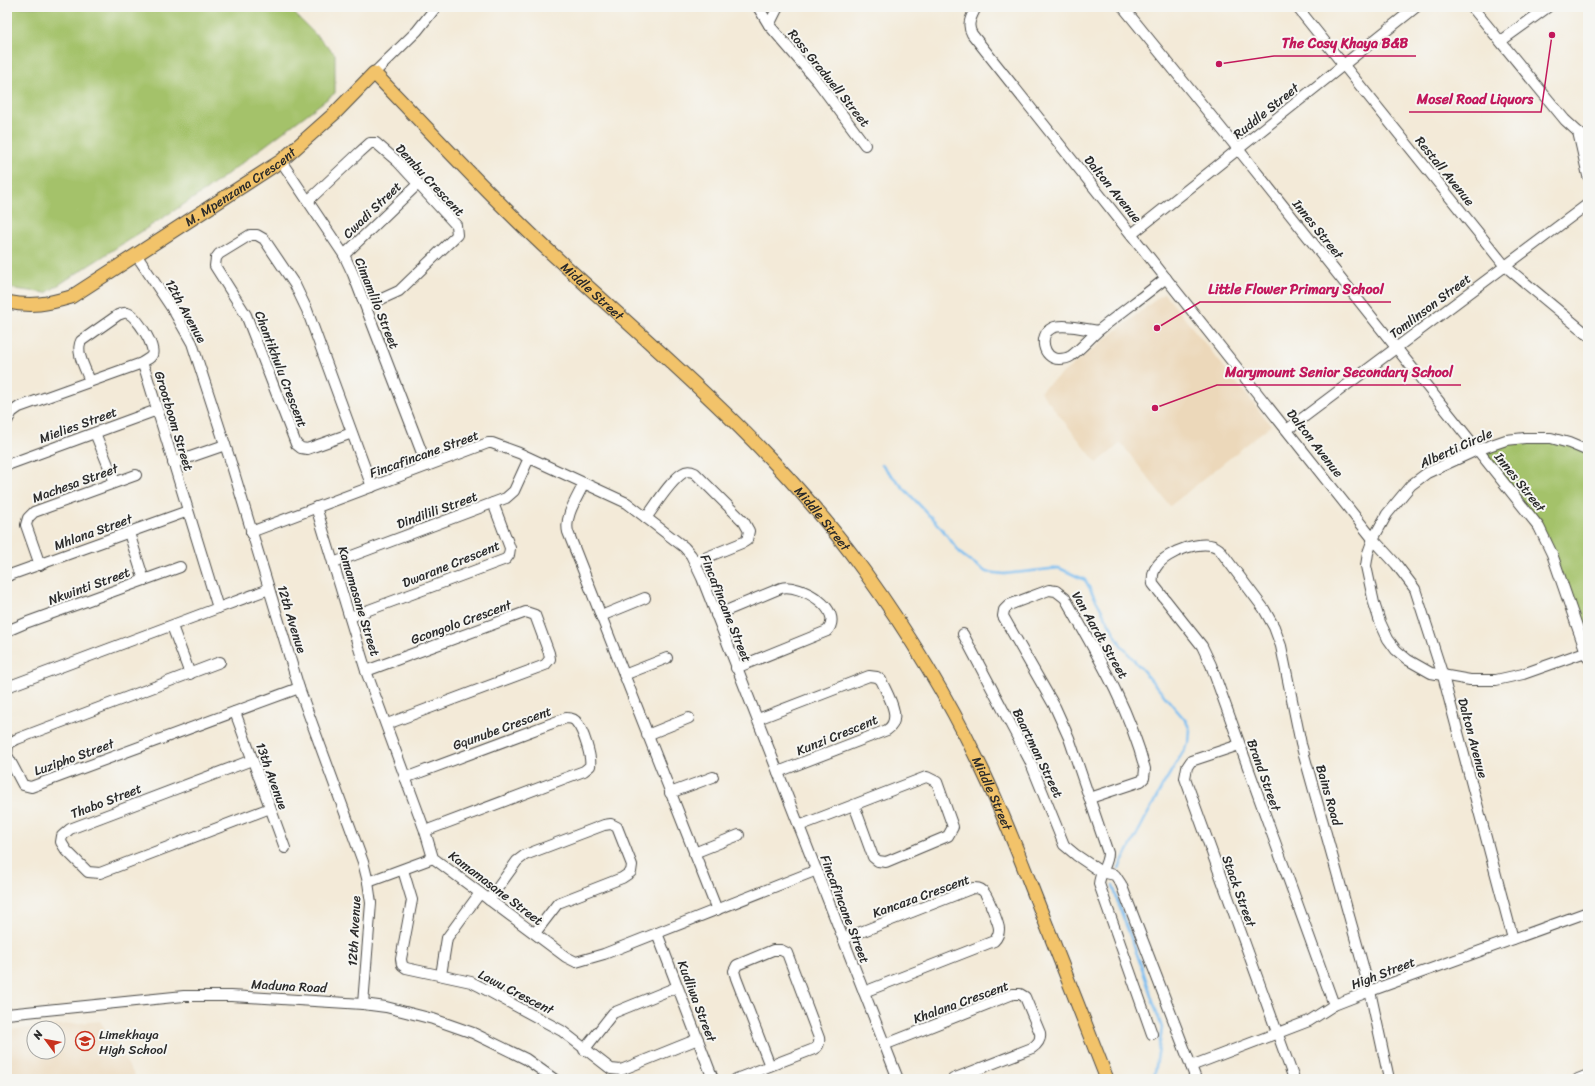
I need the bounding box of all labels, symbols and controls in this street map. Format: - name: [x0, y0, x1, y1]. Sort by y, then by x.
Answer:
- street label: Ross Gradwell Street: [782, 24, 876, 132]
- callout: The Cosy Khaya B&B: [1274, 30, 1416, 56]
- text: The Cosy Khaya B&B: [1282, 31, 1408, 56]
- street label: Ruddle Street: [1228, 77, 1305, 145]
- callout: Mosel Road Liquors: [1409, 86, 1541, 112]
- text: Mosel Road Liquors: [1416, 87, 1534, 112]
- street label: Restall Avenue: [1409, 131, 1481, 212]
- street label: Dembu Crescent: [390, 138, 470, 222]
- street label: M. Mpenzana Crescent: [180, 141, 302, 232]
- street label: Dalton Avenue: [1078, 150, 1148, 228]
- street label: Cwadi Street: [337, 176, 407, 244]
- street label: Innes Street: [1286, 193, 1350, 265]
- street label: Cimamlilo Street: [348, 254, 406, 353]
- street label: Middle Street: [556, 256, 630, 326]
- street label: Tomlinson Street: [1384, 267, 1476, 345]
- street label: 12th Avenue: [159, 275, 213, 347]
- callout: Little Flower Primary School: [1200, 276, 1391, 302]
- text: Little Flower Primary School: [1208, 277, 1385, 302]
- street label: Chantikhulu Crescent: [248, 307, 314, 431]
- callout: Marymount Senior Secondary School: [1217, 359, 1461, 385]
- text: Marymount Senior Secondary School: [1224, 360, 1454, 385]
- street label: Grootboom Street: [148, 368, 200, 474]
- street label: Mielies Street: [36, 400, 121, 450]
- street label: Dalton Avenue: [1281, 404, 1350, 483]
- street label: Alberti Circle: [1415, 422, 1496, 475]
- street label: Fincafincane Street: [366, 423, 482, 484]
- street label: Innes Street: [1488, 446, 1552, 518]
- street label: Machesa Street: [29, 457, 122, 509]
- street label: Middle Street: [789, 480, 857, 557]
- street label: Dindilili Street: [393, 485, 481, 535]
- street label: Mhlana Street: [51, 507, 136, 557]
- street label: Dwarane Crescent: [399, 534, 504, 594]
- street label: Kamamasane Street: [331, 543, 387, 659]
- street label: Fincafincane Street: [694, 550, 758, 666]
- street label: Nkwinti Street: [45, 560, 134, 612]
- street label: 12th Avenue: [271, 582, 313, 656]
- street label: Van Aardt Street: [1065, 587, 1135, 684]
- street label: Gcongolo Crescent: [407, 593, 515, 651]
- street label: Dalton Avenue: [1451, 695, 1495, 781]
- street label: Gqunube Crescent: [449, 699, 555, 757]
- street label: Baartman Street: [1006, 704, 1070, 802]
- street label: Kunzi Crescent: [793, 708, 882, 762]
- street label: Luzipho Street: [31, 732, 118, 782]
- street label: Brand Street: [1240, 736, 1288, 815]
- street label: 13th Avenue: [249, 739, 295, 813]
- street label: Middle Street: [966, 752, 1020, 834]
- street label: Bains Road: [1309, 762, 1349, 829]
- street label: Thabo Street: [67, 777, 145, 825]
- street label: Kamamasane Street: [443, 844, 549, 932]
- street label: Fincafincane Street: [814, 851, 876, 967]
- street label: Stack Street: [1215, 852, 1263, 931]
- street label: Kancaza Crescent: [869, 868, 973, 924]
- street label: 12th Avenue: [341, 895, 367, 967]
- street label: High Street: [1347, 950, 1419, 996]
- street label: Kudliwa Street: [671, 957, 723, 1046]
- street label: Lawu Crescent: [474, 963, 559, 1021]
- street label: Maduna Road: [251, 973, 329, 1000]
- street label: Khalana Crescent: [910, 974, 1012, 1030]
- north arrow: [26, 1020, 66, 1060]
- place label: Limekhaya High School: [99, 1023, 167, 1061]
- text: N: [27, 1026, 48, 1044]
- school or university icon: Limekhaya High School: [74, 1030, 96, 1052]

